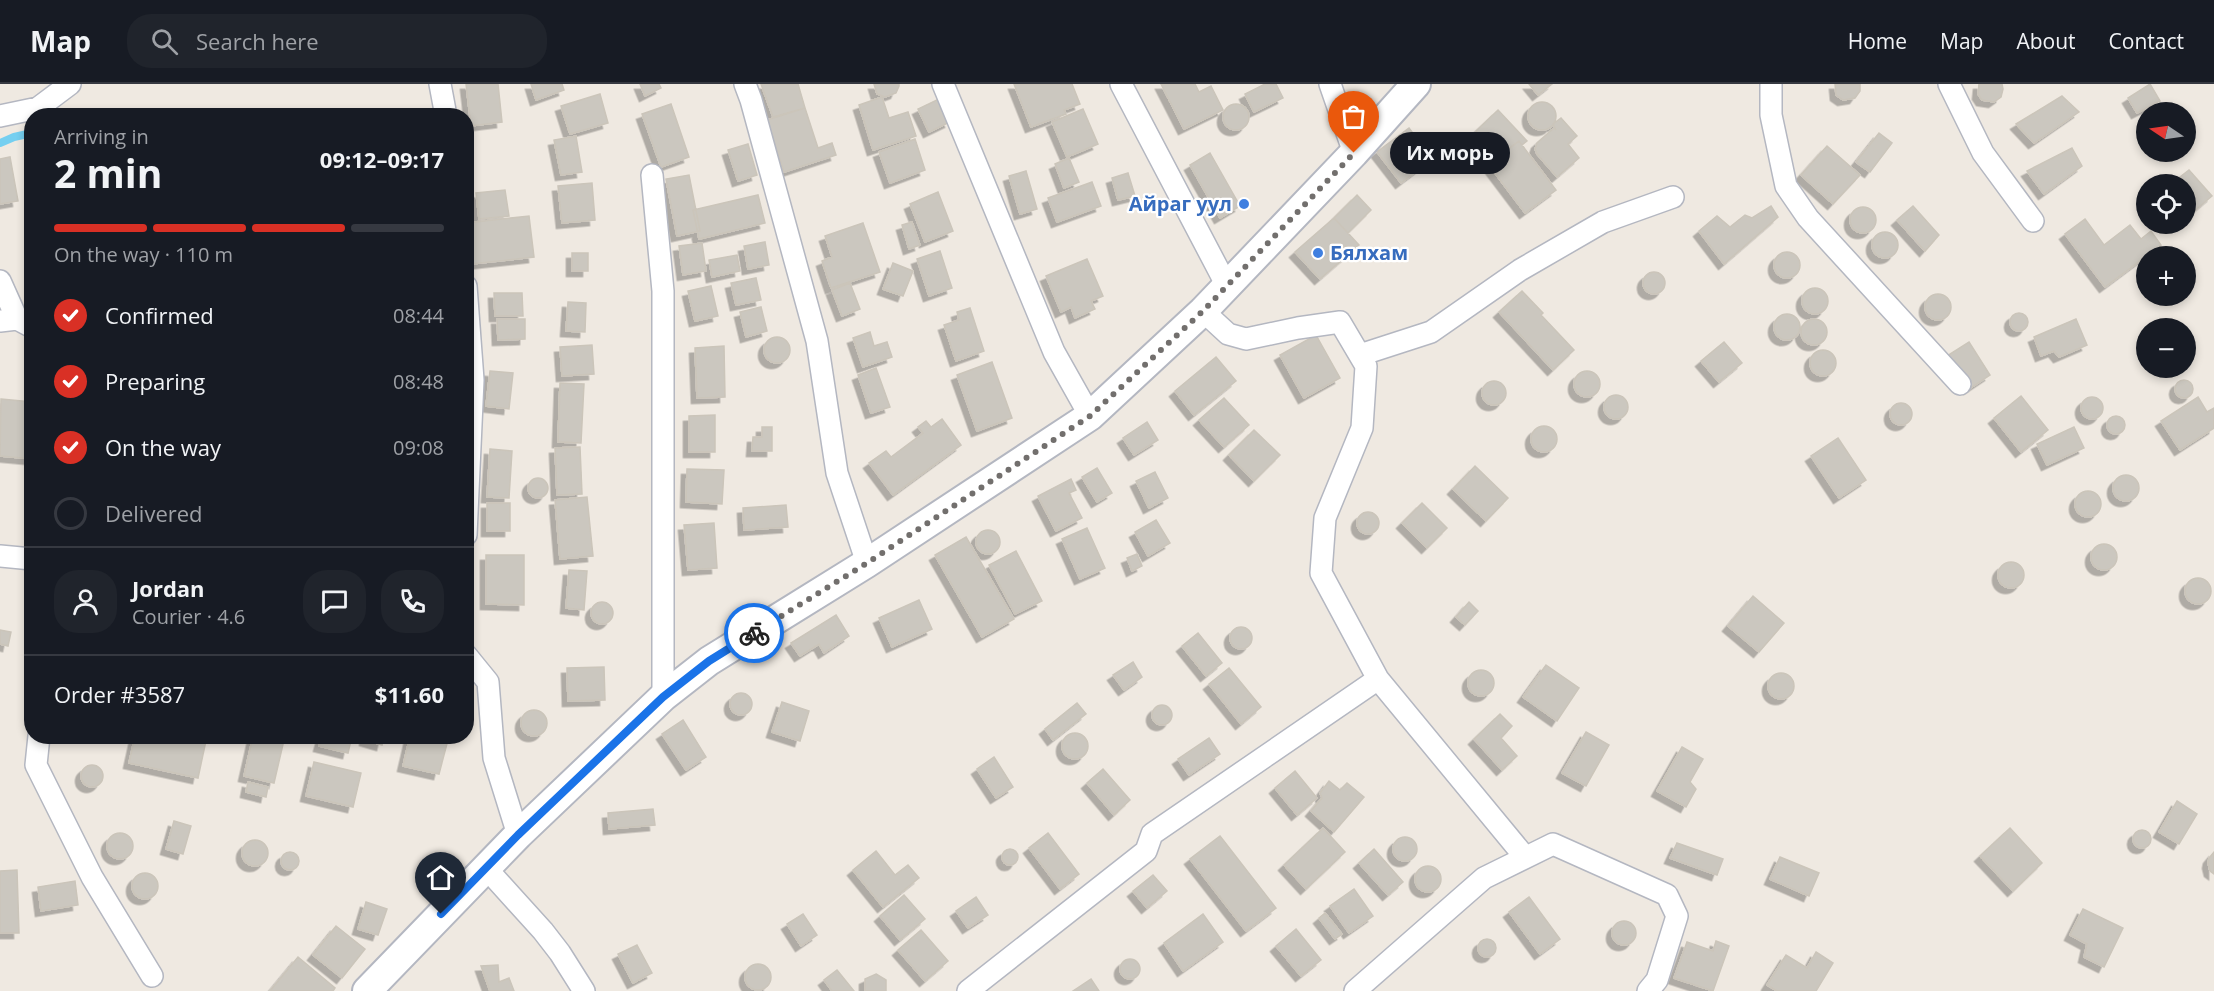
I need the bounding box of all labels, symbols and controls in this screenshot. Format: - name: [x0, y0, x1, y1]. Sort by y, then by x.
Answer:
- search box: [127, 14, 547, 68]
- text: Map: [30, 22, 91, 60]
- icon: search: [148, 25, 181, 58]
- text: Search here: [196, 26, 319, 56]
- text: Home: [1848, 27, 1907, 55]
- text: Map: [1940, 27, 1983, 55]
- text: About: [2016, 27, 2076, 55]
- text: Contact: [2109, 27, 2184, 55]
- pin: [1328, 91, 1379, 153]
- icon: bag: [1337, 100, 1370, 133]
- north arrow: [2136, 102, 2196, 162]
- map controls: [2136, 102, 2196, 378]
- text: Arriving in: [54, 123, 149, 150]
- callout: Их морь: [1390, 132, 1510, 174]
- text: Их морь: [1406, 139, 1494, 166]
- text: 09:12–09:17: [320, 144, 444, 174]
- text: 2 min: [54, 146, 162, 199]
- button: locate: [2136, 174, 2196, 234]
- place label: Айраг уул: [1129, 190, 1232, 217]
- marker: Айраг уул: [1237, 197, 1251, 211]
- place label: Бялхам: [1330, 239, 1408, 266]
- text: On the way · 110 m: [54, 241, 233, 268]
- marker: Бялхам: [1311, 246, 1325, 260]
- button: +: [2136, 246, 2196, 306]
- icon: check: [54, 299, 87, 332]
- text: Confirmed: [105, 300, 214, 330]
- text: 08:44: [393, 302, 444, 329]
- button: −: [2136, 318, 2196, 378]
- icon: check: [54, 365, 87, 398]
- text: Preparing: [105, 366, 205, 396]
- text: 08:48: [393, 368, 444, 395]
- icon: check: [54, 431, 87, 464]
- text: On the way: [105, 432, 221, 462]
- text: 09:08: [393, 434, 444, 461]
- text: Delivered: [105, 498, 203, 528]
- button: person: [54, 570, 117, 633]
- button: chat: [303, 570, 366, 633]
- button: phone: [381, 570, 444, 633]
- text: Jordan: [132, 573, 205, 603]
- text: Courier · 4.6: [132, 603, 245, 630]
- courier: [724, 603, 784, 663]
- icon: bike: [738, 617, 771, 650]
- text: Order #3587: [54, 679, 185, 709]
- text: $11.60: [375, 679, 444, 709]
- pin: [415, 852, 466, 914]
- icon: home: [424, 861, 457, 894]

